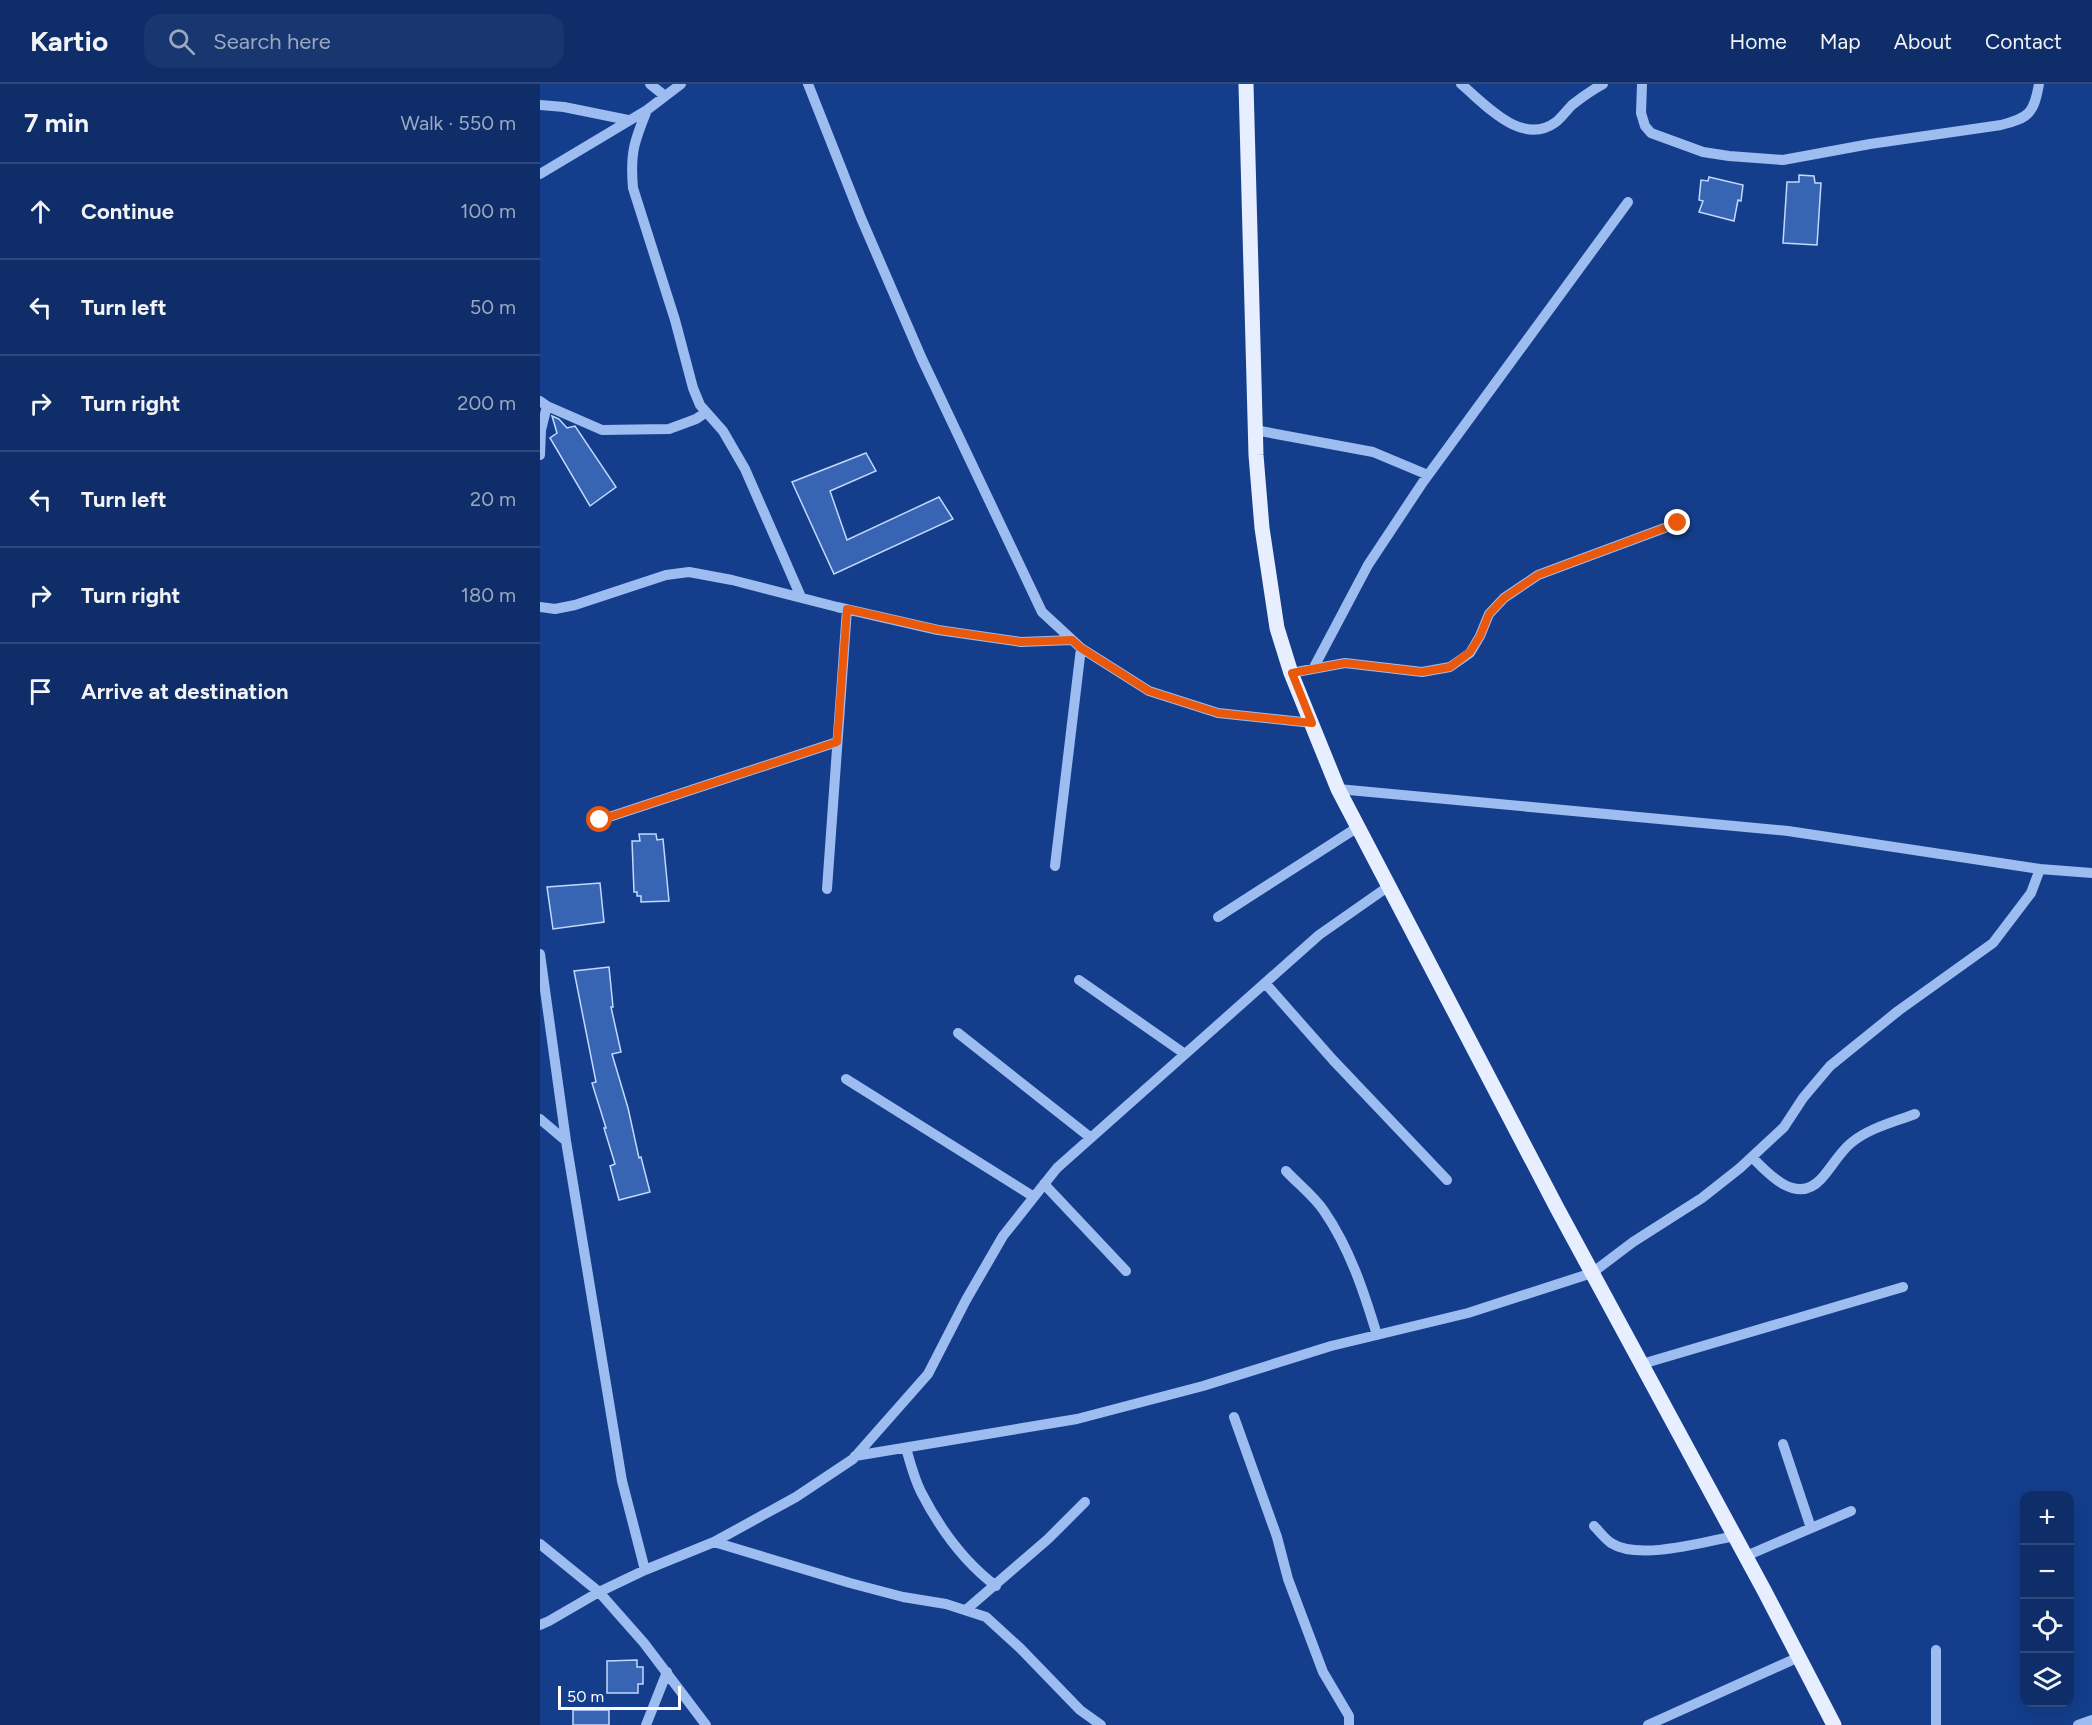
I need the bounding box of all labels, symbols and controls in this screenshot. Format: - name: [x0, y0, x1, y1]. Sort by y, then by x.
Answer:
- search box: [144, 14, 564, 68]
- text: Kartio: [30, 24, 108, 58]
- icon: search: [165, 25, 198, 58]
- text: Search here: [213, 28, 331, 55]
- text: Home: [1730, 29, 1787, 54]
- text: Map: [1820, 29, 1861, 54]
- text: About: [1894, 29, 1952, 54]
- text: Contact: [1985, 29, 2062, 54]
- text: 7 min: [24, 107, 89, 139]
- text: Walk · 550 m: [401, 111, 516, 135]
- icon: ahead: [24, 195, 57, 228]
- text: Continue: [81, 198, 174, 225]
- text: 100 m: [460, 199, 516, 223]
- icon: left: [24, 291, 57, 324]
- text: Turn left: [81, 294, 167, 321]
- text: 50 m: [470, 295, 516, 319]
- icon: right: [24, 387, 57, 420]
- text: Turn right: [81, 390, 180, 417]
- text: 200 m: [457, 391, 516, 415]
- icon: left: [24, 483, 57, 516]
- text: Turn left: [81, 486, 167, 513]
- text: 20 m: [470, 487, 516, 511]
- route end: [1664, 509, 1690, 535]
- icon: right: [24, 579, 57, 612]
- text: Turn right: [81, 582, 180, 609]
- text: 180 m: [461, 583, 516, 607]
- icon: arrive: [24, 675, 57, 708]
- text: Arrive at destination: [81, 678, 289, 705]
- route start: [586, 806, 612, 832]
- map controls: [2020, 1491, 2074, 1707]
- button: +: [2020, 1491, 2074, 1545]
- button: −: [2020, 1545, 2074, 1599]
- button: locate: [2020, 1599, 2074, 1653]
- button: layers: [2020, 1653, 2074, 1707]
- scale bar: [558, 1683, 681, 1710]
- text: 50 m: [567, 1687, 604, 1706]

